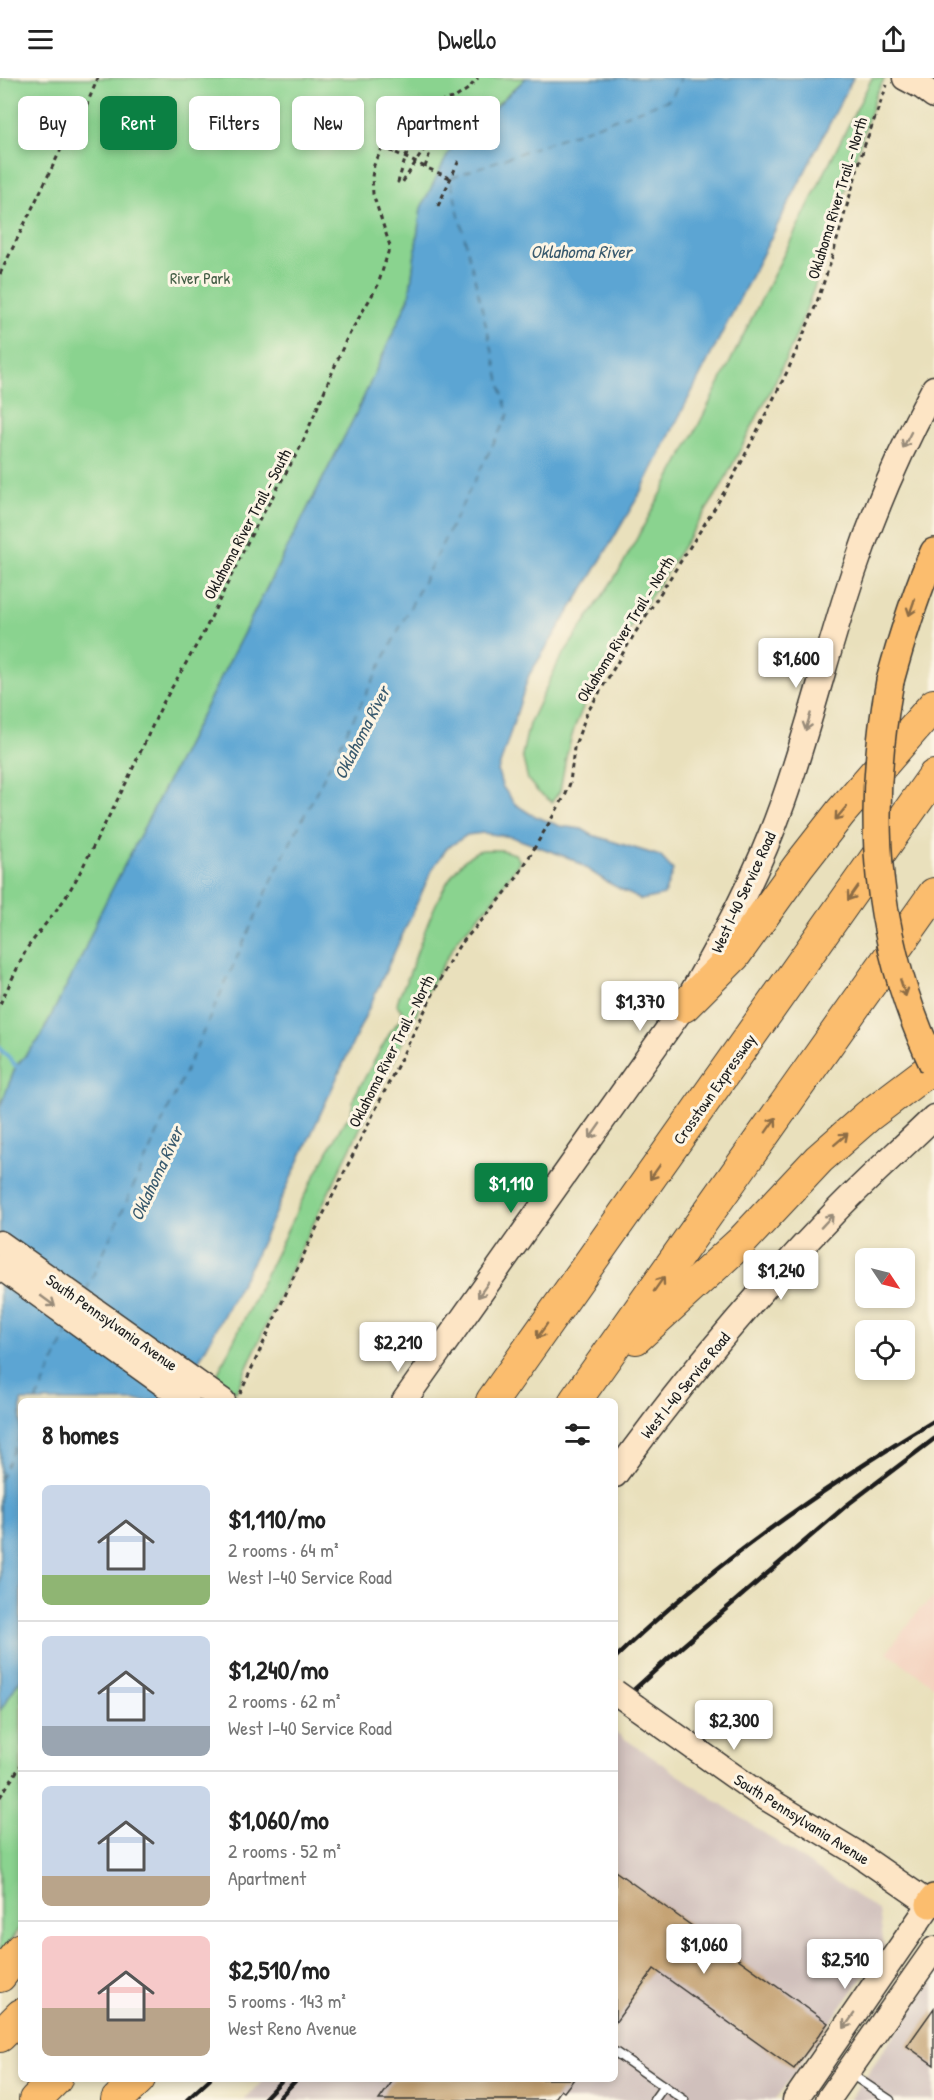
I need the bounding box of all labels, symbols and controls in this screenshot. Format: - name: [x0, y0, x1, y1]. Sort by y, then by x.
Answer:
- text: Dwello: [438, 21, 496, 57]
- icon: menu: [24, 23, 57, 56]
- icon: share: [877, 23, 910, 56]
- chip: Buy: [18, 96, 88, 150]
- chip: Rent: [100, 96, 177, 150]
- chip: Filters: [189, 96, 280, 150]
- chip: New: [292, 96, 364, 150]
- chip: Apartment: [376, 96, 500, 150]
- street label: Oklahoma River Trail - North: [802, 114, 872, 282]
- water label: Oklahoma River: [530, 239, 634, 264]
- park label: River Park: [170, 267, 230, 289]
- one-way arrow: [901, 430, 913, 448]
- street label: Oklahoma River Trail - South: [198, 445, 296, 603]
- street label: Oklahoma River Trail - North: [571, 552, 679, 706]
- one-way arrow: [906, 597, 917, 616]
- pin: $1,600: [747, 638, 845, 689]
- text: $1,600: [772, 644, 820, 671]
- water label: Oklahoma River: [327, 680, 397, 783]
- one-way arrow: [802, 712, 813, 731]
- one-way arrow: [834, 805, 847, 821]
- street label: West I-40 Service Road: [705, 828, 781, 956]
- one-way arrow: [847, 885, 859, 901]
- street label: Oklahoma River Trail - North: [343, 971, 439, 1131]
- one-way arrow: [899, 978, 910, 997]
- pin: $1,370: [591, 981, 689, 1032]
- text: $1,370: [615, 987, 665, 1014]
- street label: Crosstown Expressway: [668, 1029, 761, 1149]
- one-way arrow: [765, 1117, 778, 1133]
- water label: Oklahoma River: [124, 1121, 190, 1225]
- one-way arrow: [589, 1122, 601, 1138]
- one-way arrow: [833, 1133, 849, 1146]
- pin: $1,110: [462, 1163, 560, 1214]
- one-way arrow: [649, 1163, 661, 1180]
- text: $1,110: [489, 1169, 533, 1196]
- one-way arrow: [820, 1213, 834, 1228]
- north arrow: [855, 1248, 915, 1308]
- map controls: [855, 1248, 915, 1380]
- pin: $1,240: [732, 1250, 830, 1301]
- text: $1,240: [757, 1256, 805, 1283]
- street label: South Pennsylvania Avenue: [42, 1268, 183, 1376]
- one-way arrow: [653, 1276, 665, 1292]
- one-way arrow: [477, 1281, 489, 1297]
- one-way arrow: [39, 1295, 55, 1308]
- button: locate: [855, 1320, 915, 1380]
- pin: $2,210: [349, 1322, 447, 1373]
- one-way arrow: [536, 1322, 548, 1338]
- street label: West I-40 Service Road: [635, 1327, 735, 1443]
- text: $2,210: [373, 1328, 423, 1355]
- text: 8 homes: [42, 1417, 119, 1452]
- icon: filters: [561, 1418, 594, 1451]
- text: $1,110/mo: [228, 1501, 326, 1536]
- icon: home: [90, 1509, 162, 1581]
- text: 2 rooms · 64 m²: [228, 1536, 339, 1563]
- text: West I-40 Service Road: [228, 1563, 392, 1590]
- text: $1,240/mo: [228, 1652, 329, 1687]
- icon: home: [90, 1660, 162, 1732]
- text: 2 rooms · 62 m²: [228, 1687, 340, 1714]
- pin: $2,300: [685, 1700, 783, 1751]
- text: $2,300: [709, 1706, 759, 1733]
- text: West I-40 Service Road: [228, 1714, 392, 1741]
- street label: South Pennsylvania Avenue: [730, 1768, 874, 1870]
- text: $1,060/mo: [228, 1802, 329, 1837]
- icon: home: [90, 1810, 162, 1882]
- text: 2 rooms · 52 m²: [228, 1837, 341, 1864]
- text: Apartment: [228, 1864, 306, 1891]
- pin: $1,060: [655, 1924, 753, 1975]
- text: $1,060: [680, 1930, 728, 1957]
- pin: $2,510: [796, 1939, 894, 1990]
- text: $2,510: [821, 1945, 869, 1972]
- text: $2,510/mo: [228, 1952, 330, 1987]
- icon: home: [90, 1960, 162, 2032]
- text: 5 rooms · 143 m²: [228, 1987, 346, 2014]
- one-way arrow: [843, 2012, 855, 2029]
- text: West Reno Avenue: [228, 2014, 357, 2041]

